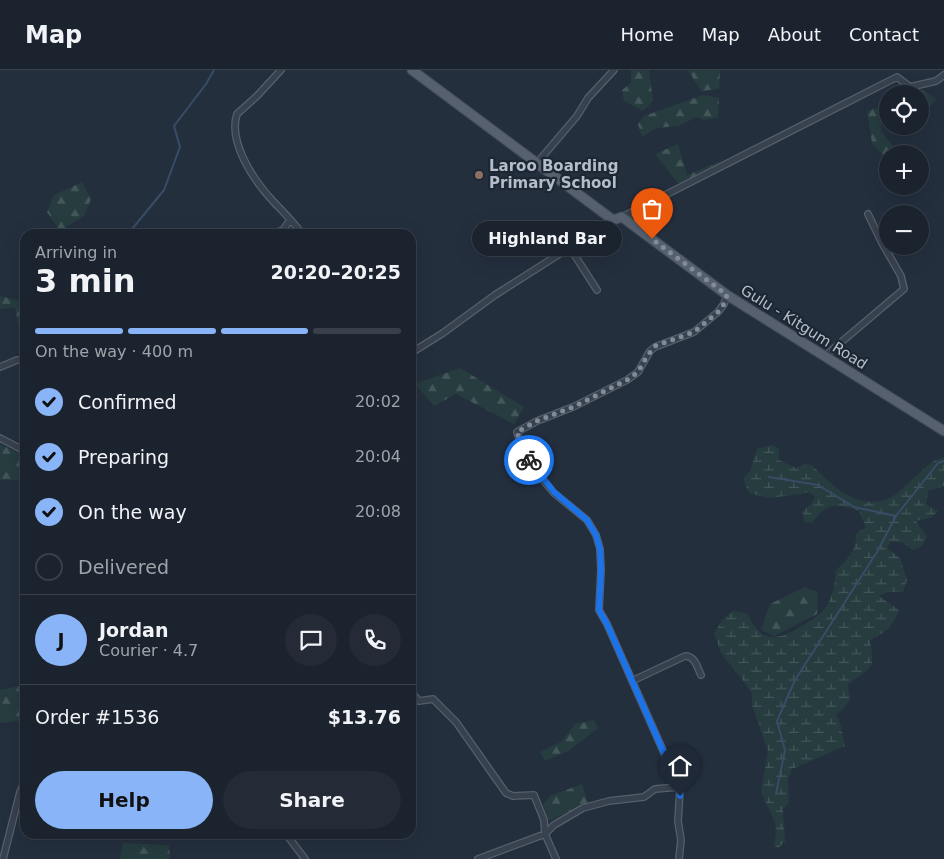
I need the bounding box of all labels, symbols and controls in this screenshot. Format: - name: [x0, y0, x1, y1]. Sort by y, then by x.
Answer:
- text: Map: [25, 21, 82, 49]
- text: Home: [621, 24, 674, 45]
- text: Map: [702, 24, 740, 45]
- text: About: [768, 24, 821, 45]
- text: Contact: [849, 24, 919, 45]
- map controls: [879, 85, 929, 255]
- button: locate: [879, 85, 929, 135]
- button: +: [879, 145, 929, 195]
- place label: Laroo Boarding Primary School: [489, 157, 618, 192]
- marker: Laroo Boarding Primary School: [473, 169, 485, 181]
- pin: [631, 188, 673, 239]
- icon: bag: [638, 195, 666, 223]
- button: −: [879, 205, 929, 255]
- callout: Highland Bar: [472, 222, 622, 256]
- text: Highland Bar: [488, 229, 606, 248]
- text: Arriving in: [35, 243, 117, 262]
- text: 20:20–20:25: [271, 261, 401, 283]
- text: 3 min: [35, 262, 136, 300]
- street label: Gulu - Kitgum Road: [737, 281, 871, 373]
- text: On the way · 400 m: [35, 342, 193, 361]
- icon: check: [35, 388, 63, 416]
- text: Confirmed: [78, 391, 177, 413]
- text: 20:02: [355, 392, 401, 411]
- courier: [504, 435, 554, 485]
- icon: check: [35, 443, 63, 471]
- text: Preparing: [78, 446, 169, 468]
- icon: bike: [515, 446, 543, 474]
- text: 20:04: [355, 447, 401, 466]
- icon: check: [35, 498, 63, 526]
- text: On the way: [78, 501, 187, 523]
- text: 20:08: [355, 502, 401, 521]
- text: Delivered: [78, 556, 169, 578]
- button: chat: [285, 614, 337, 666]
- button: phone: [349, 614, 401, 666]
- text: Jordan: [99, 619, 168, 641]
- text: J: [57, 629, 65, 651]
- text: Courier · 4.7: [99, 641, 198, 660]
- text: Order #1536: [35, 706, 159, 728]
- text: $13.76: [328, 706, 401, 728]
- pin: [659, 745, 701, 796]
- icon: home: [666, 752, 694, 780]
- button: Help: [35, 771, 213, 829]
- button: Share: [223, 771, 401, 829]

